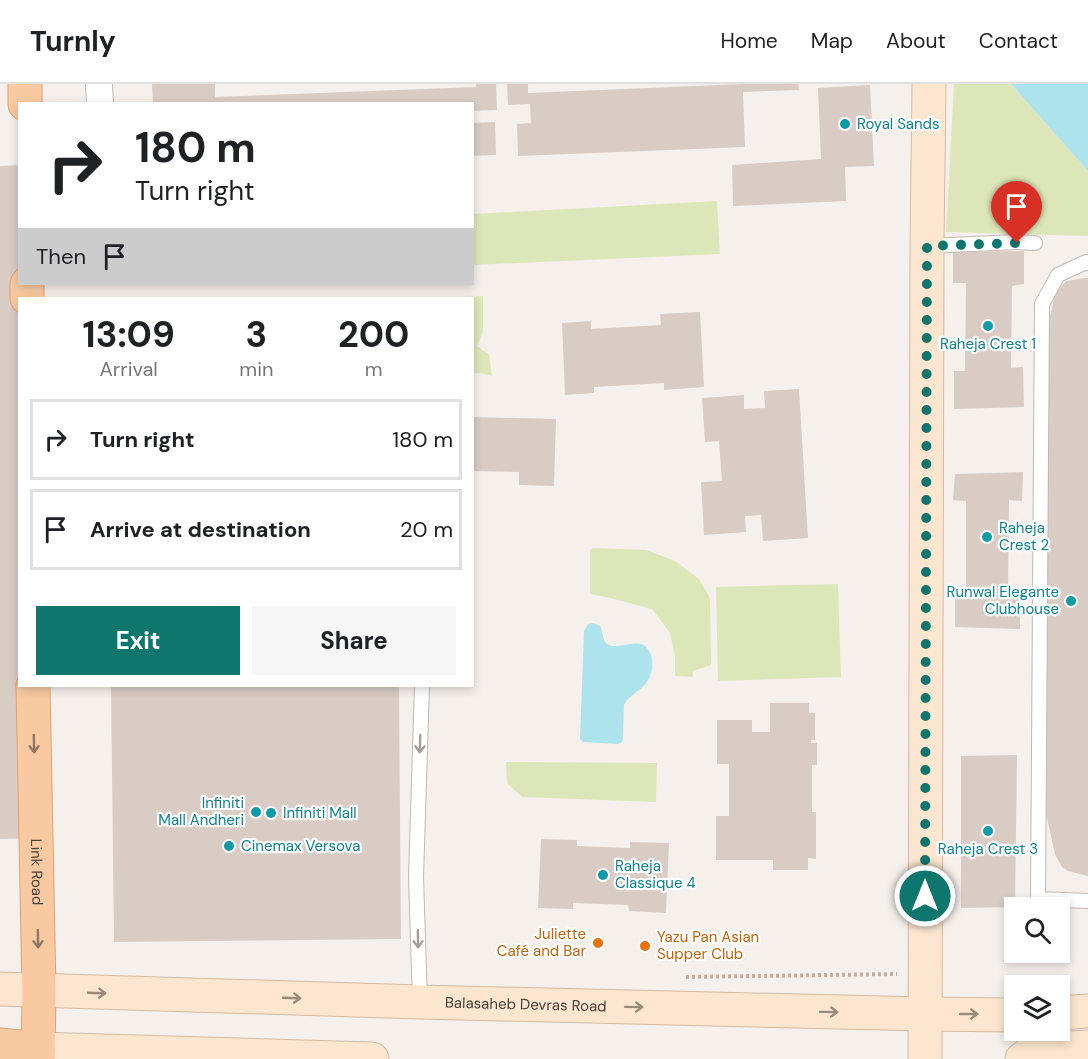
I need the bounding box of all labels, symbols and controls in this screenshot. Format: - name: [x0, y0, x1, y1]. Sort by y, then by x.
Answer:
- text: Turnly: [30, 23, 116, 60]
- text: Home: [720, 27, 778, 55]
- text: Map: [811, 27, 853, 55]
- text: About: [886, 27, 946, 55]
- text: Contact: [979, 27, 1058, 55]
- place label: Royal Sands: [857, 114, 940, 134]
- marker: Royal Sands: [838, 117, 852, 131]
- text: 180 m: [135, 120, 256, 175]
- icon: right: [36, 126, 114, 204]
- text: Turn right: [135, 173, 255, 208]
- pin: [991, 181, 1042, 243]
- icon: arrive: [1000, 190, 1033, 223]
- icon: arrive: [98, 240, 131, 273]
- text: Then: [36, 242, 86, 271]
- text: 13:09: [83, 311, 175, 358]
- text: 3: [246, 311, 267, 358]
- text: 200: [338, 311, 409, 358]
- marker: Raheja Crest 1: [981, 319, 995, 333]
- place label: Raheja Crest 1: [940, 334, 1036, 354]
- text: Arrival: [100, 356, 158, 382]
- text: min: [239, 356, 273, 382]
- text: m: [365, 356, 383, 382]
- icon: right: [39, 423, 72, 456]
- text: Turn right: [90, 425, 195, 454]
- text: 180 m: [392, 425, 453, 454]
- icon: arrive: [39, 513, 72, 546]
- text: Arrive at destination: [90, 515, 311, 544]
- text: 20 m: [400, 515, 453, 544]
- place label: Raheja Crest 2: [999, 518, 1049, 555]
- marker: Raheja Crest 2: [980, 530, 994, 544]
- place label: Runwal Elegante Clubhouse: [947, 582, 1059, 619]
- marker: Runwal Elegante Clubhouse: [1064, 594, 1078, 608]
- button: Exit: [36, 606, 240, 675]
- button: Share: [252, 606, 456, 675]
- one-way arrow: [28, 733, 40, 753]
- one-way arrow: [414, 733, 426, 753]
- place label: Infiniti Mall Andheri: [158, 793, 244, 830]
- place label: Infiniti Mall: [283, 803, 357, 823]
- marker: Infiniti Mall Andheri: [249, 805, 263, 819]
- marker: Infiniti Mall: [264, 806, 278, 820]
- marker: Raheja Crest 3: [981, 824, 995, 838]
- place label: Cinemax Versova: [241, 836, 360, 856]
- street label: Link Road: [26, 838, 47, 905]
- marker: Cinemax Versova: [222, 839, 236, 853]
- place label: Raheja Crest 3: [938, 839, 1038, 859]
- place label: Raheja Classique 4: [615, 856, 696, 893]
- position arrow: [893, 864, 957, 928]
- marker: Raheja Classique 4: [596, 868, 610, 882]
- map controls: [1004, 897, 1070, 1041]
- button: search: [1004, 897, 1070, 963]
- place label: Juliette Café and Bar: [497, 924, 586, 961]
- place label: Yazu Pan Asian Supper Club: [657, 927, 759, 964]
- one-way arrow: [32, 928, 44, 948]
- one-way arrow: [412, 928, 423, 948]
- marker: Juliette Café and Bar: [591, 936, 605, 950]
- marker: Yazu Pan Asian Supper Club: [638, 939, 652, 953]
- button: layers: [1004, 975, 1070, 1041]
- one-way arrow: [87, 987, 107, 999]
- one-way arrow: [282, 993, 302, 1004]
- street label: Balasaheb Devras Road: [445, 993, 607, 1016]
- one-way arrow: [624, 1001, 644, 1013]
- one-way arrow: [819, 1006, 839, 1018]
- one-way arrow: [959, 1008, 979, 1020]

